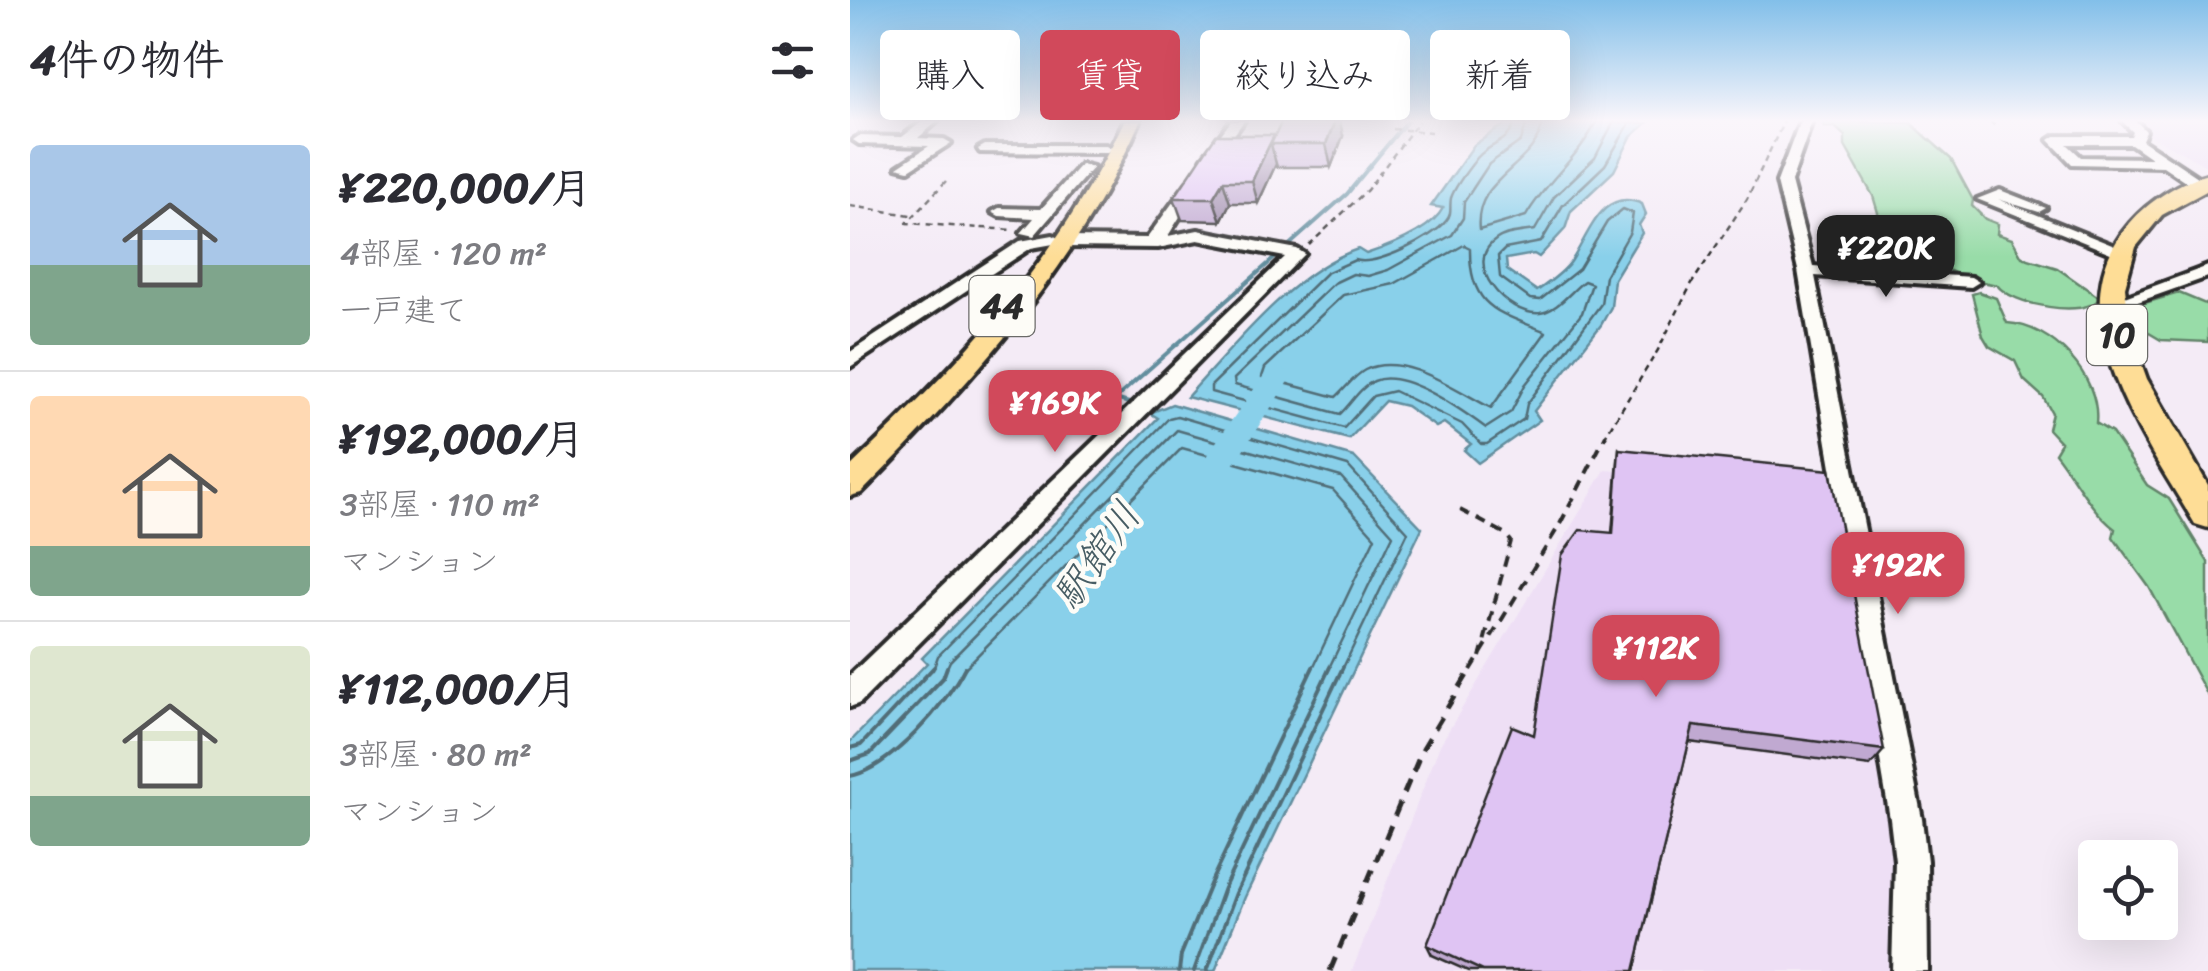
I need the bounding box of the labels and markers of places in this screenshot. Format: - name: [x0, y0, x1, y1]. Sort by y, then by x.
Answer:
- pin: ¥220K: [1816, 215, 1956, 300]
- pin: ¥169K: [985, 370, 1125, 455]
- pin: ¥192K: [1828, 532, 1968, 617]
- pin: ¥112K: [1586, 615, 1726, 700]

